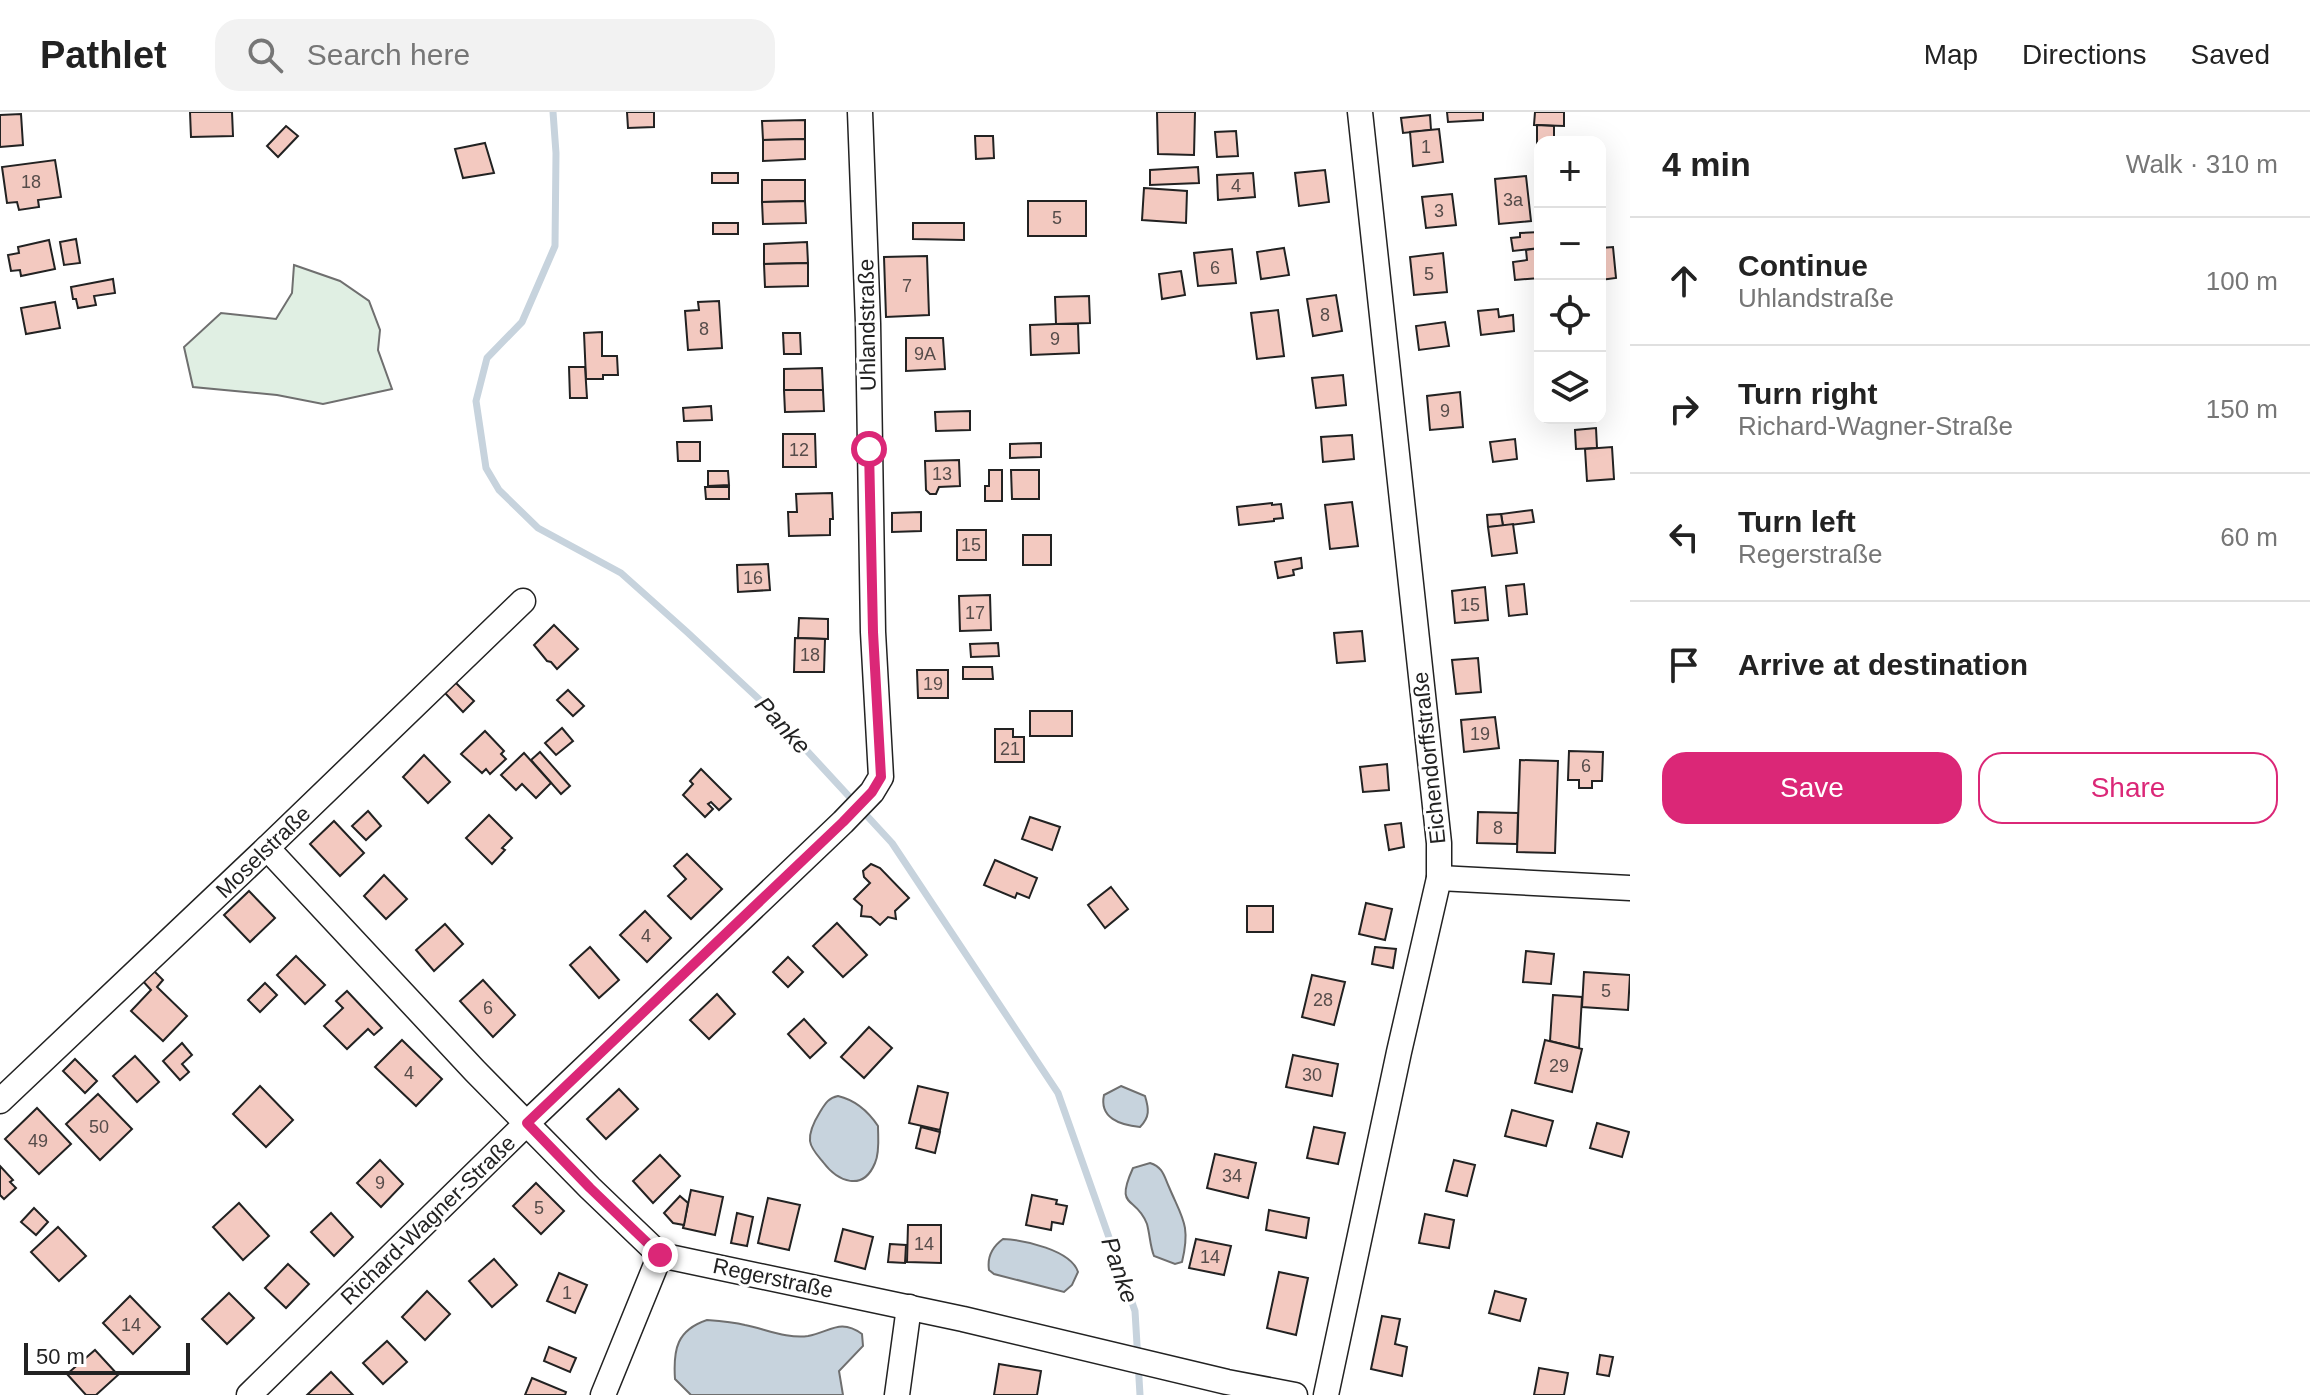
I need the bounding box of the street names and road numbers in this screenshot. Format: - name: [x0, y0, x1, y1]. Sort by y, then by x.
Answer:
- street label: Uhlandstraße: [853, 259, 881, 391]
- street label: Eichendorffstraße: [1408, 671, 1450, 845]
- street label: Moselstraße: [211, 801, 315, 903]
- street label: Richard-Wagner-Straße: [336, 1130, 520, 1310]
- street label: Regerstraße: [711, 1253, 835, 1303]

